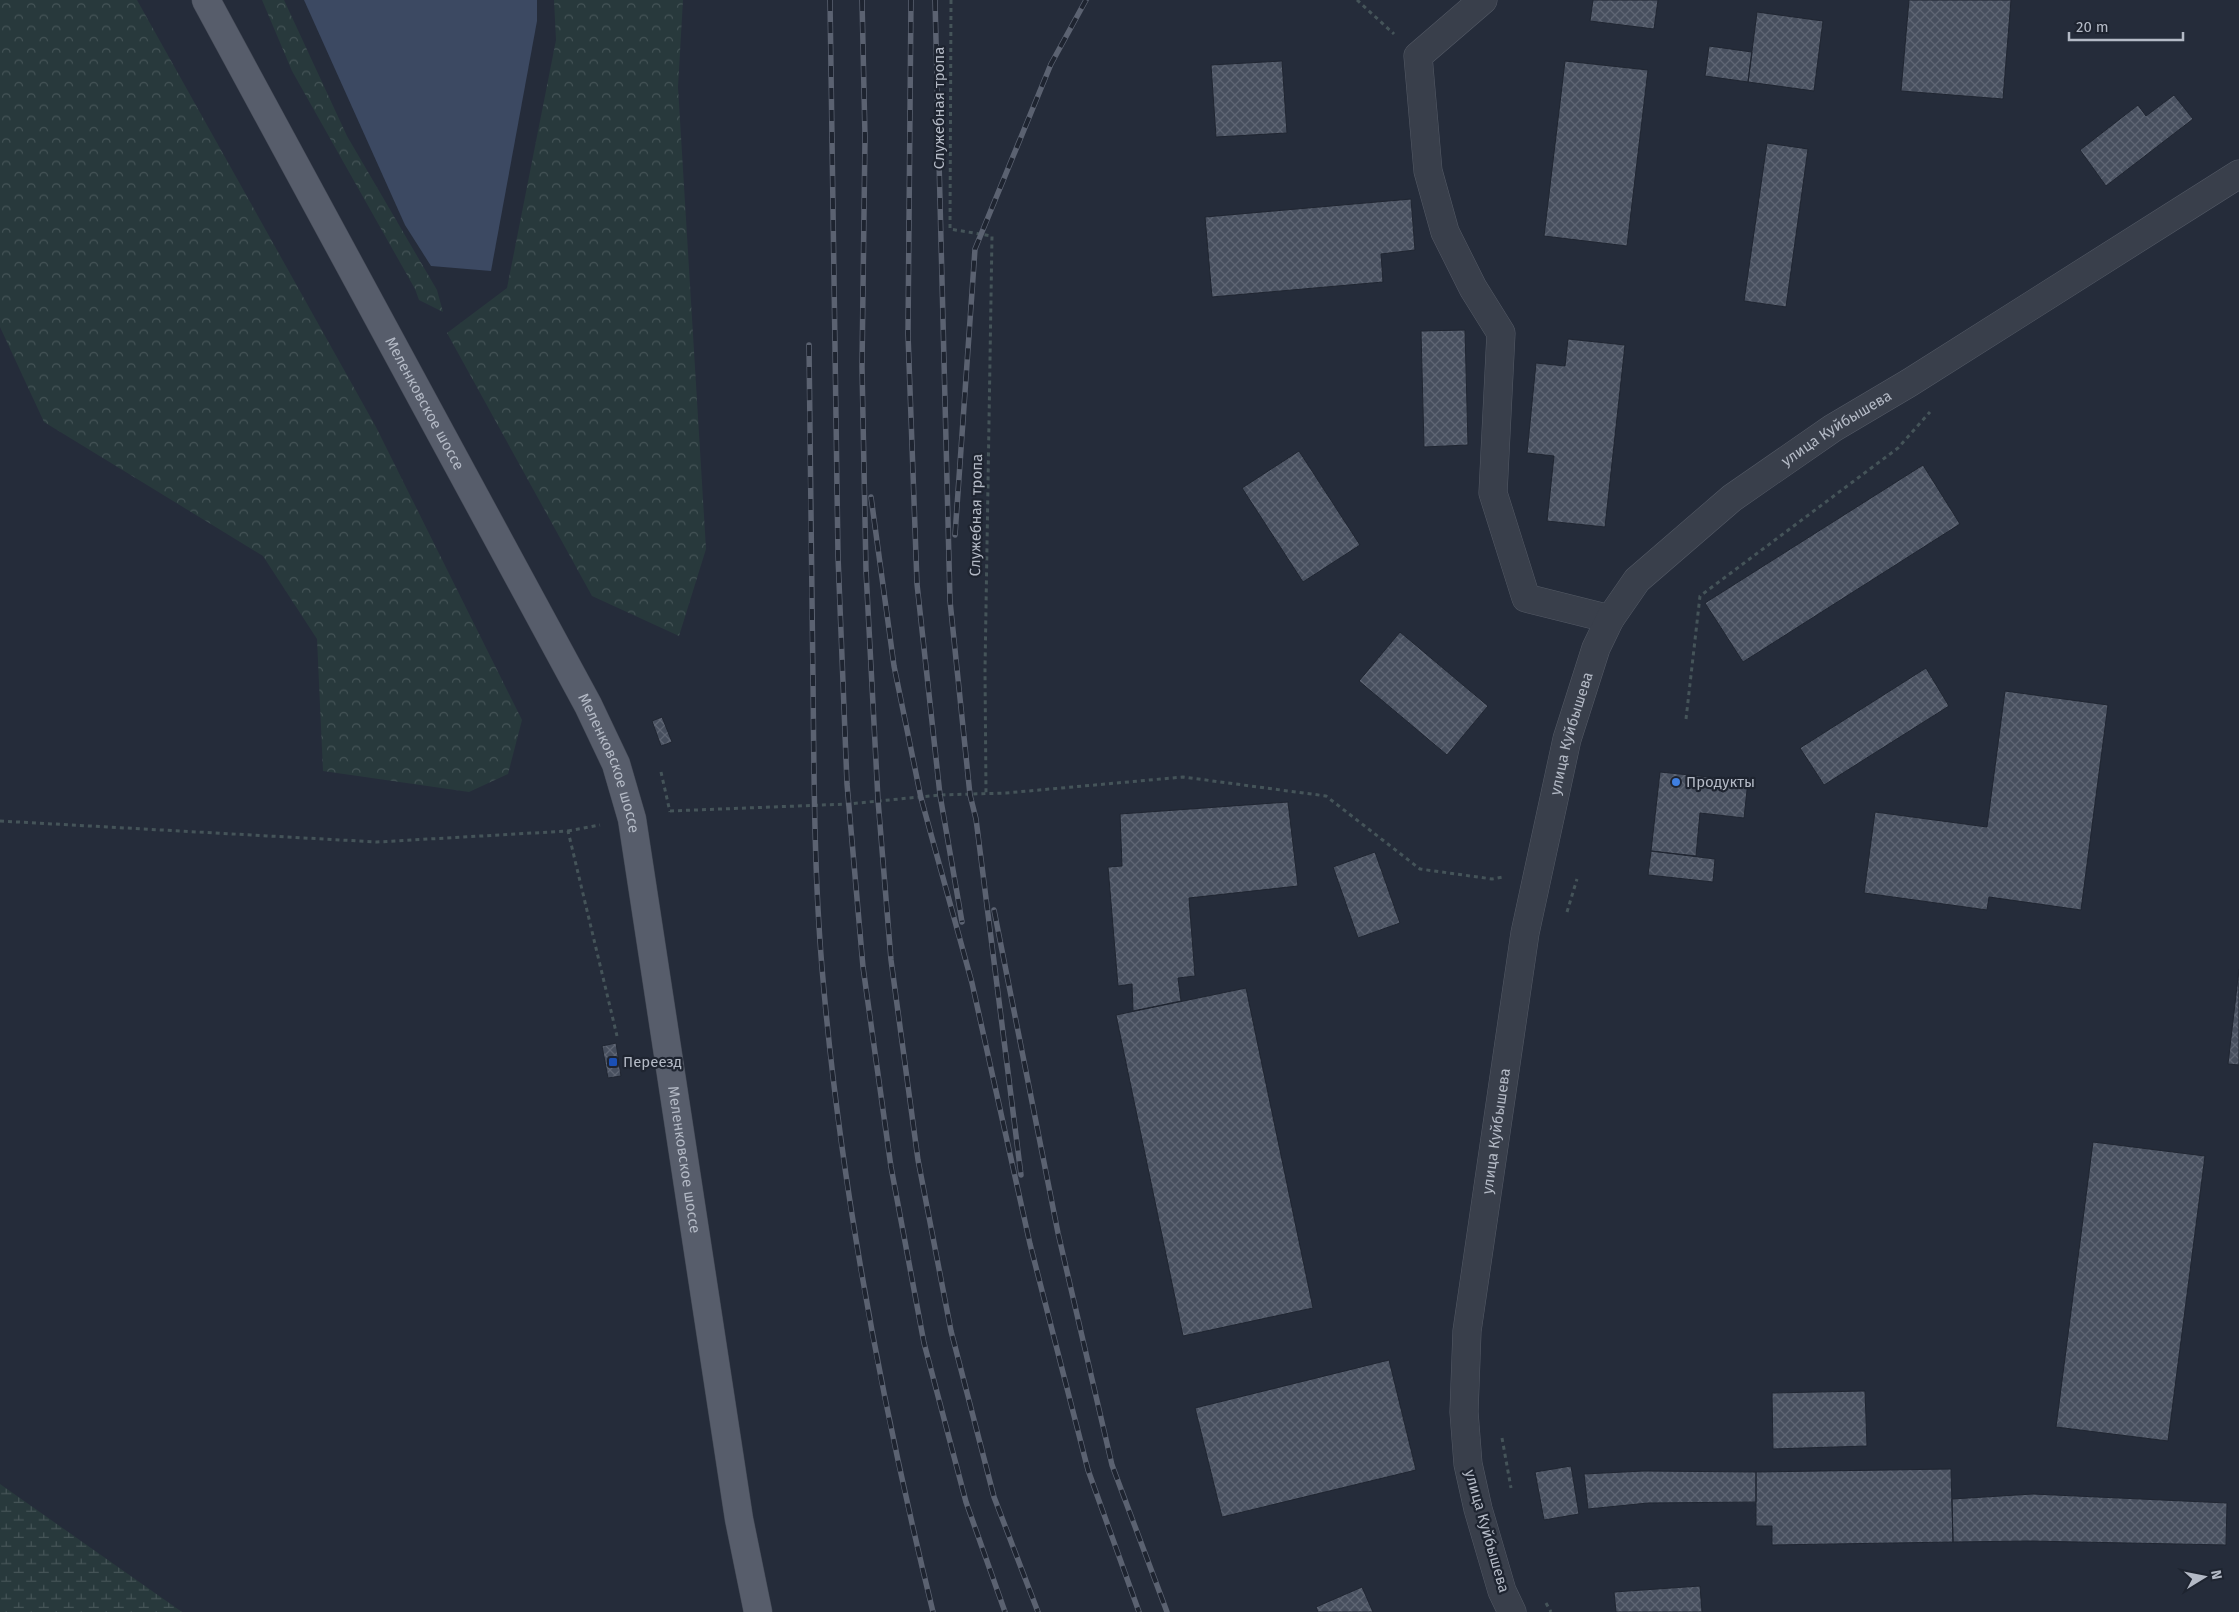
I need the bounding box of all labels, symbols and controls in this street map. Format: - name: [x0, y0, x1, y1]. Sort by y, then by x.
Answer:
- scale bar: [2069, 10, 2183, 42]
- text: 20 m: [2076, 18, 2109, 36]
- street label: Служебная тропа: [930, 47, 948, 169]
- street label: Меленковское шоссе: [381, 334, 468, 473]
- street label: улица Куйбышева: [1778, 386, 1895, 470]
- street label: Служебная тропа: [966, 454, 986, 576]
- street label: улица Куйбышева: [1546, 670, 1597, 797]
- street label: Меленковское шоссе: [574, 690, 643, 834]
- place label: Продукты: [1686, 773, 1755, 791]
- marker: Продукты: [1670, 776, 1682, 788]
- place label: Переезд: [623, 1053, 682, 1071]
- marker: Переезд: [607, 1056, 619, 1068]
- street label: улица Куйбышева: [1478, 1067, 1514, 1195]
- street label: Меленковское шоссе: [664, 1085, 704, 1234]
- street label: улица Куйбышева: [1461, 1467, 1513, 1595]
- north arrow: [2179, 1552, 2229, 1602]
- text: N: [2207, 1569, 2225, 1581]

